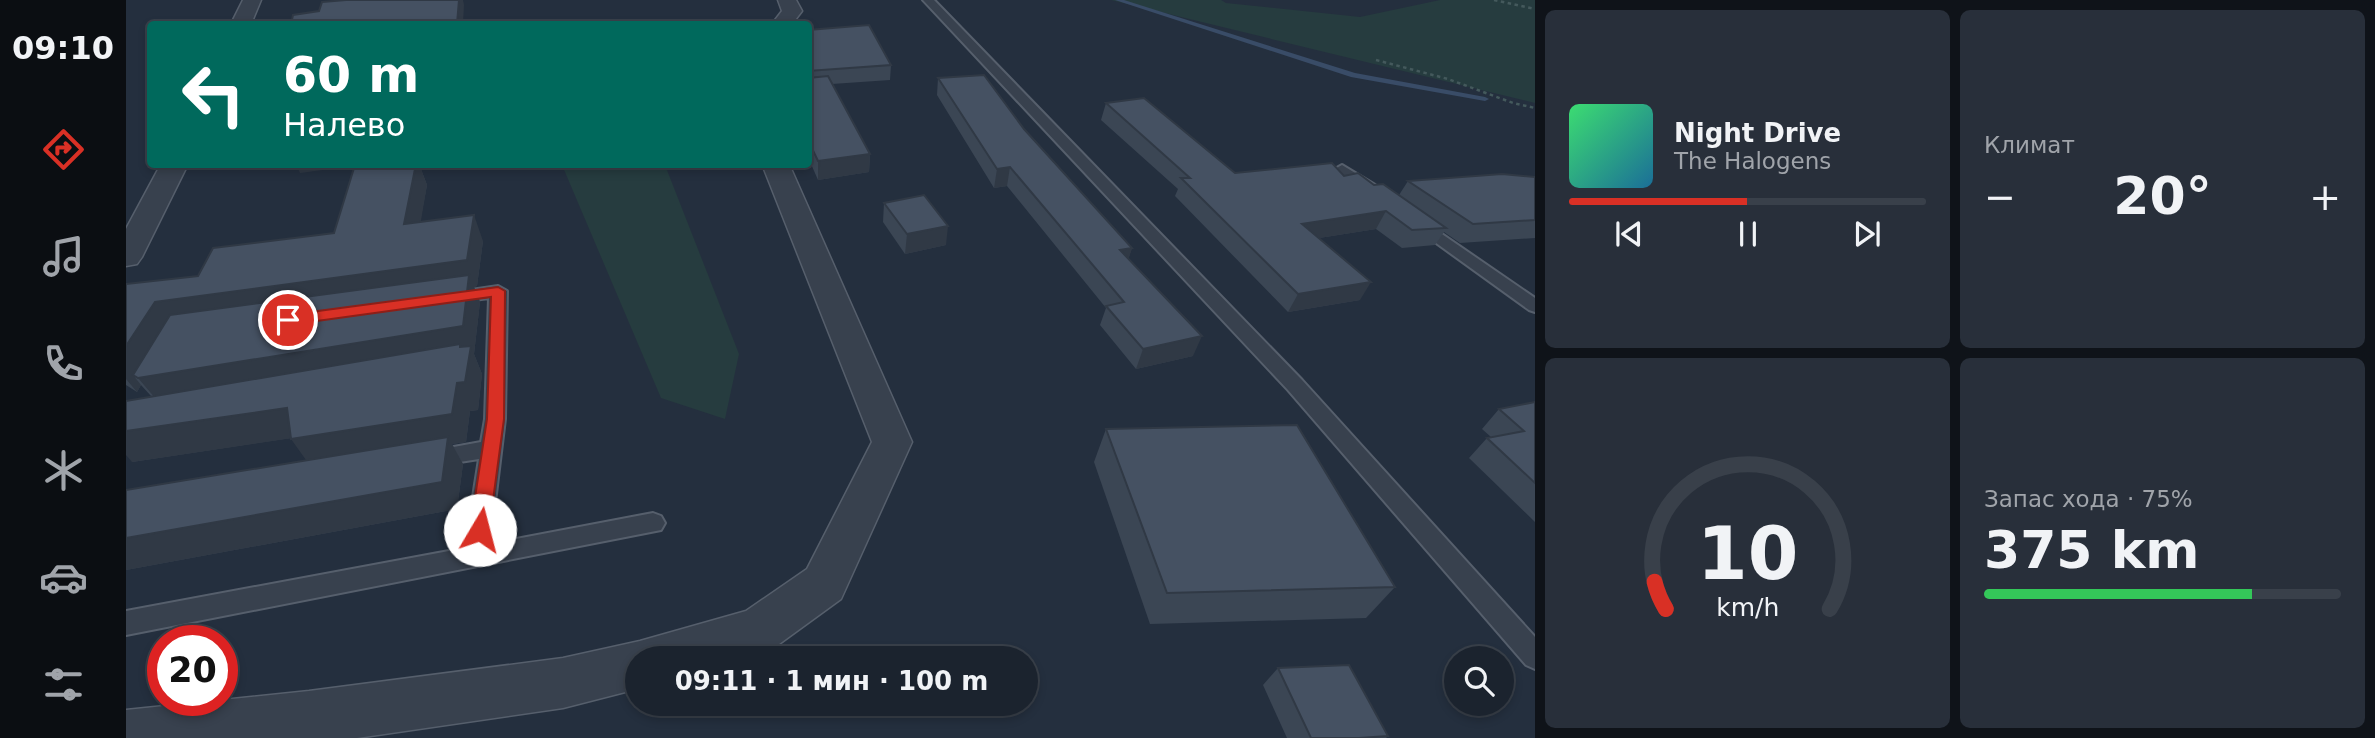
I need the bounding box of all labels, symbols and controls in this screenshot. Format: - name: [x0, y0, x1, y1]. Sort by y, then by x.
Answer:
- text: 09:10: [12, 29, 114, 67]
- text: 60 m: [283, 47, 419, 104]
- icon: left: [168, 49, 259, 140]
- text: Налево: [283, 106, 405, 144]
- text: Night Drive: [1674, 118, 1841, 148]
- icon: directions: [39, 125, 88, 174]
- text: Климат: [1984, 132, 2075, 158]
- text: The Halogens: [1674, 148, 1831, 174]
- text: 20°: [2113, 166, 2212, 226]
- text: −: [1984, 175, 2016, 219]
- text: +: [2309, 175, 2341, 219]
- icon: previous: [1610, 215, 1648, 253]
- icon: pause: [1729, 215, 1767, 253]
- icon: next: [1848, 215, 1886, 253]
- icon: music: [39, 232, 88, 281]
- pin: [258, 290, 318, 350]
- icon: arrive: [269, 301, 307, 339]
- icon: phone: [39, 339, 88, 388]
- icon: climate: [39, 446, 88, 495]
- text: Запас хода · 75%: [1984, 486, 2193, 512]
- position arrow: [443, 493, 517, 567]
- text: 10: [1697, 511, 1798, 596]
- text: 375 km: [1984, 520, 2199, 580]
- icon: car: [39, 553, 88, 602]
- text: km/h: [1716, 593, 1779, 622]
- speed limit sign: 20: [147, 625, 238, 716]
- map controls: [1444, 646, 1514, 716]
- button: search: [1444, 646, 1514, 716]
- icon: filters: [39, 660, 88, 709]
- text: 09:11 · 1 мин · 100 m: [675, 666, 988, 696]

